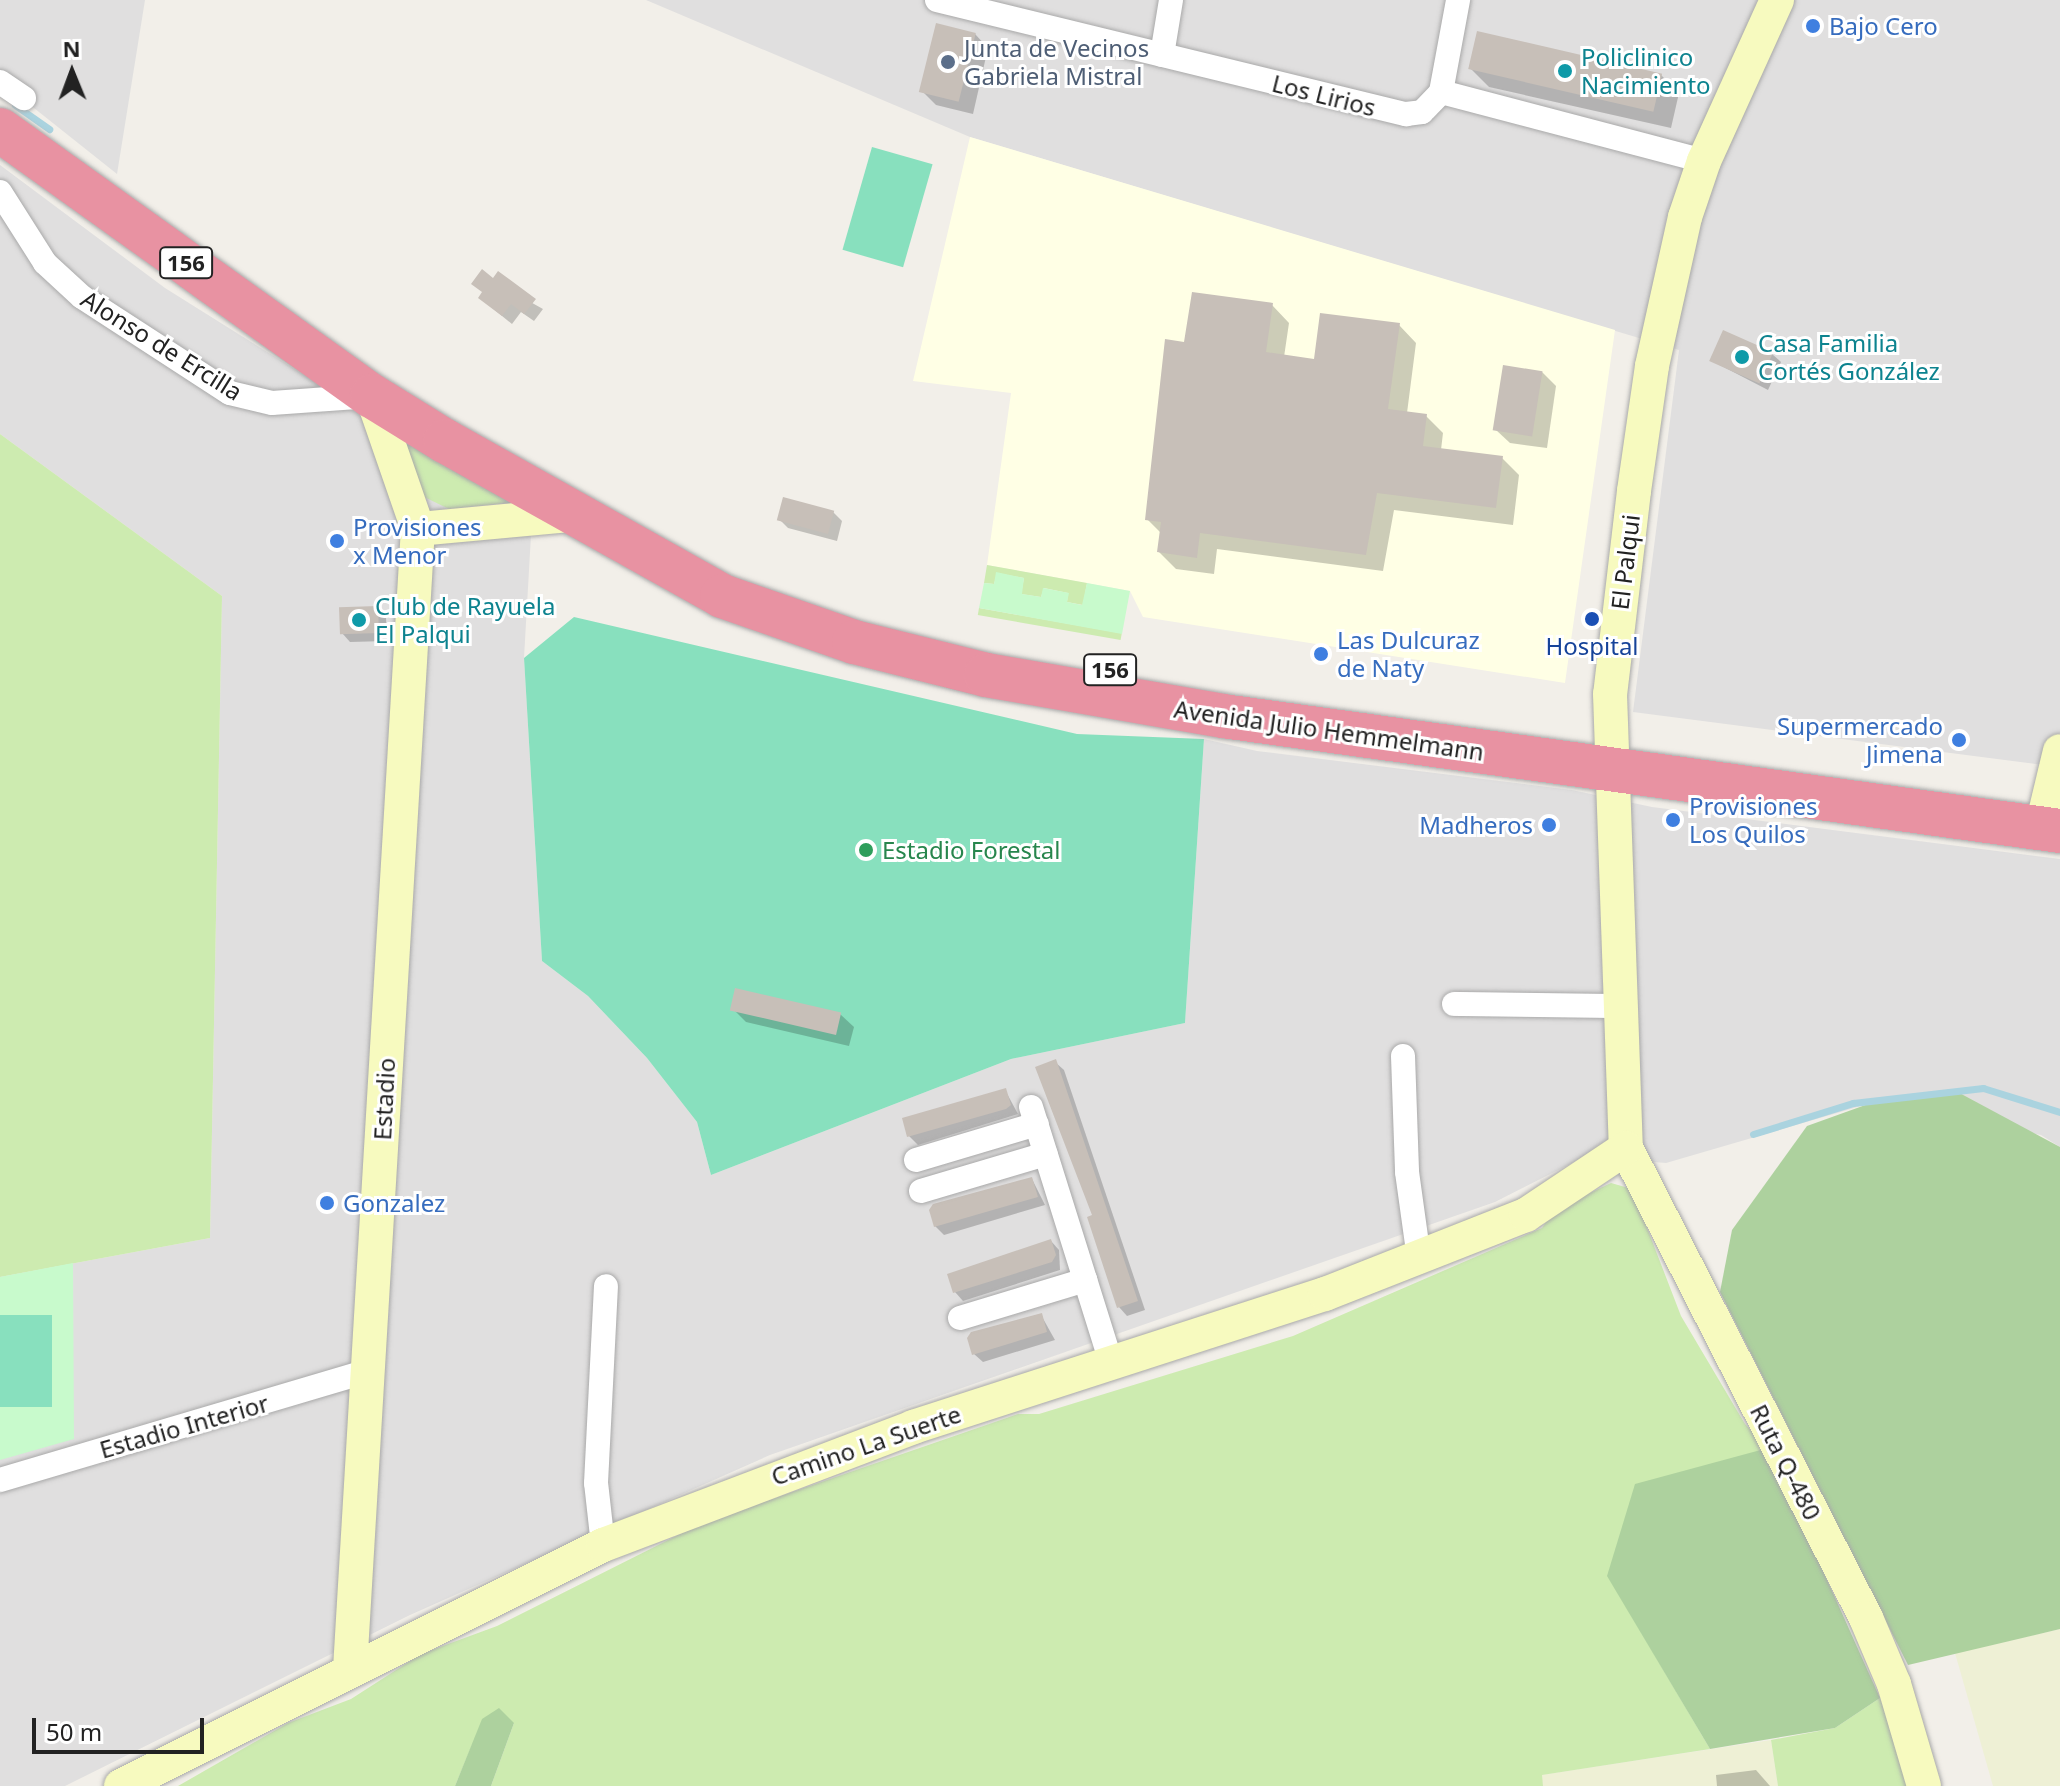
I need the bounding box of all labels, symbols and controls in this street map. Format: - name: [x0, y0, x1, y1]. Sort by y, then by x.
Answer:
- place label: Bajo Cero: [1829, 12, 1938, 40]
- marker: Bajo Cero: [1804, 17, 1822, 35]
- north arrow: [32, 32, 112, 112]
- text: N: [62, 33, 81, 63]
- place label: Junta de Vecinos Gabriela Mistral: [964, 34, 1149, 90]
- place label: Policlinico Nacimiento: [1581, 43, 1711, 99]
- marker: Junta de Vecinos Gabriela Mistral: [939, 53, 957, 71]
- marker: Policlinico Nacimiento: [1556, 62, 1574, 80]
- street label: Los Lirios: [1269, 68, 1379, 122]
- road number: 156: [158, 245, 214, 281]
- street label: Alonso de Ercilla: [76, 284, 248, 406]
- place label: Casa Familia Cortés González: [1758, 329, 1940, 385]
- marker: Casa Familia Cortés González: [1733, 348, 1751, 366]
- place label: Provisiones x Menor: [353, 513, 481, 569]
- street label: El Palqui: [1605, 513, 1645, 611]
- marker: Provisiones x Menor: [328, 532, 346, 550]
- place label: Club de Rayuela El Palqui: [375, 592, 555, 648]
- marker: Hospital: [1583, 610, 1601, 628]
- marker: Club de Rayuela El Palqui: [350, 611, 368, 629]
- place label: Las Dulcuraz de Naty: [1337, 626, 1480, 682]
- place label: Hospital: [1545, 632, 1639, 660]
- marker: Las Dulcuraz de Naty: [1312, 645, 1330, 663]
- road number: 156: [1082, 652, 1138, 688]
- street label: Avenida Julio Hemmelmann: [1172, 694, 1486, 766]
- place label: Supermercado Jimena: [1777, 712, 1943, 768]
- marker: Supermercado Jimena: [1950, 731, 1968, 749]
- place label: Provisiones Los Quilos: [1689, 792, 1817, 848]
- place label: Madheros: [1419, 811, 1533, 839]
- marker: Provisiones Los Quilos: [1664, 811, 1682, 829]
- marker: Madheros: [1540, 816, 1558, 834]
- place label: Estadio Forestal: [882, 836, 1060, 864]
- marker: Estadio Forestal: [857, 841, 875, 859]
- street label: Estadio: [367, 1057, 401, 1141]
- place label: Gonzalez: [343, 1189, 445, 1217]
- marker: Gonzalez: [318, 1194, 336, 1212]
- street label: Estadio Interior: [96, 1388, 272, 1464]
- street label: Camino La Suerte: [767, 1399, 965, 1491]
- street label: Ruta Q-480: [1745, 1399, 1827, 1525]
- scale bar: [36, 1702, 208, 1752]
- text: 50 m: [46, 1715, 102, 1748]

